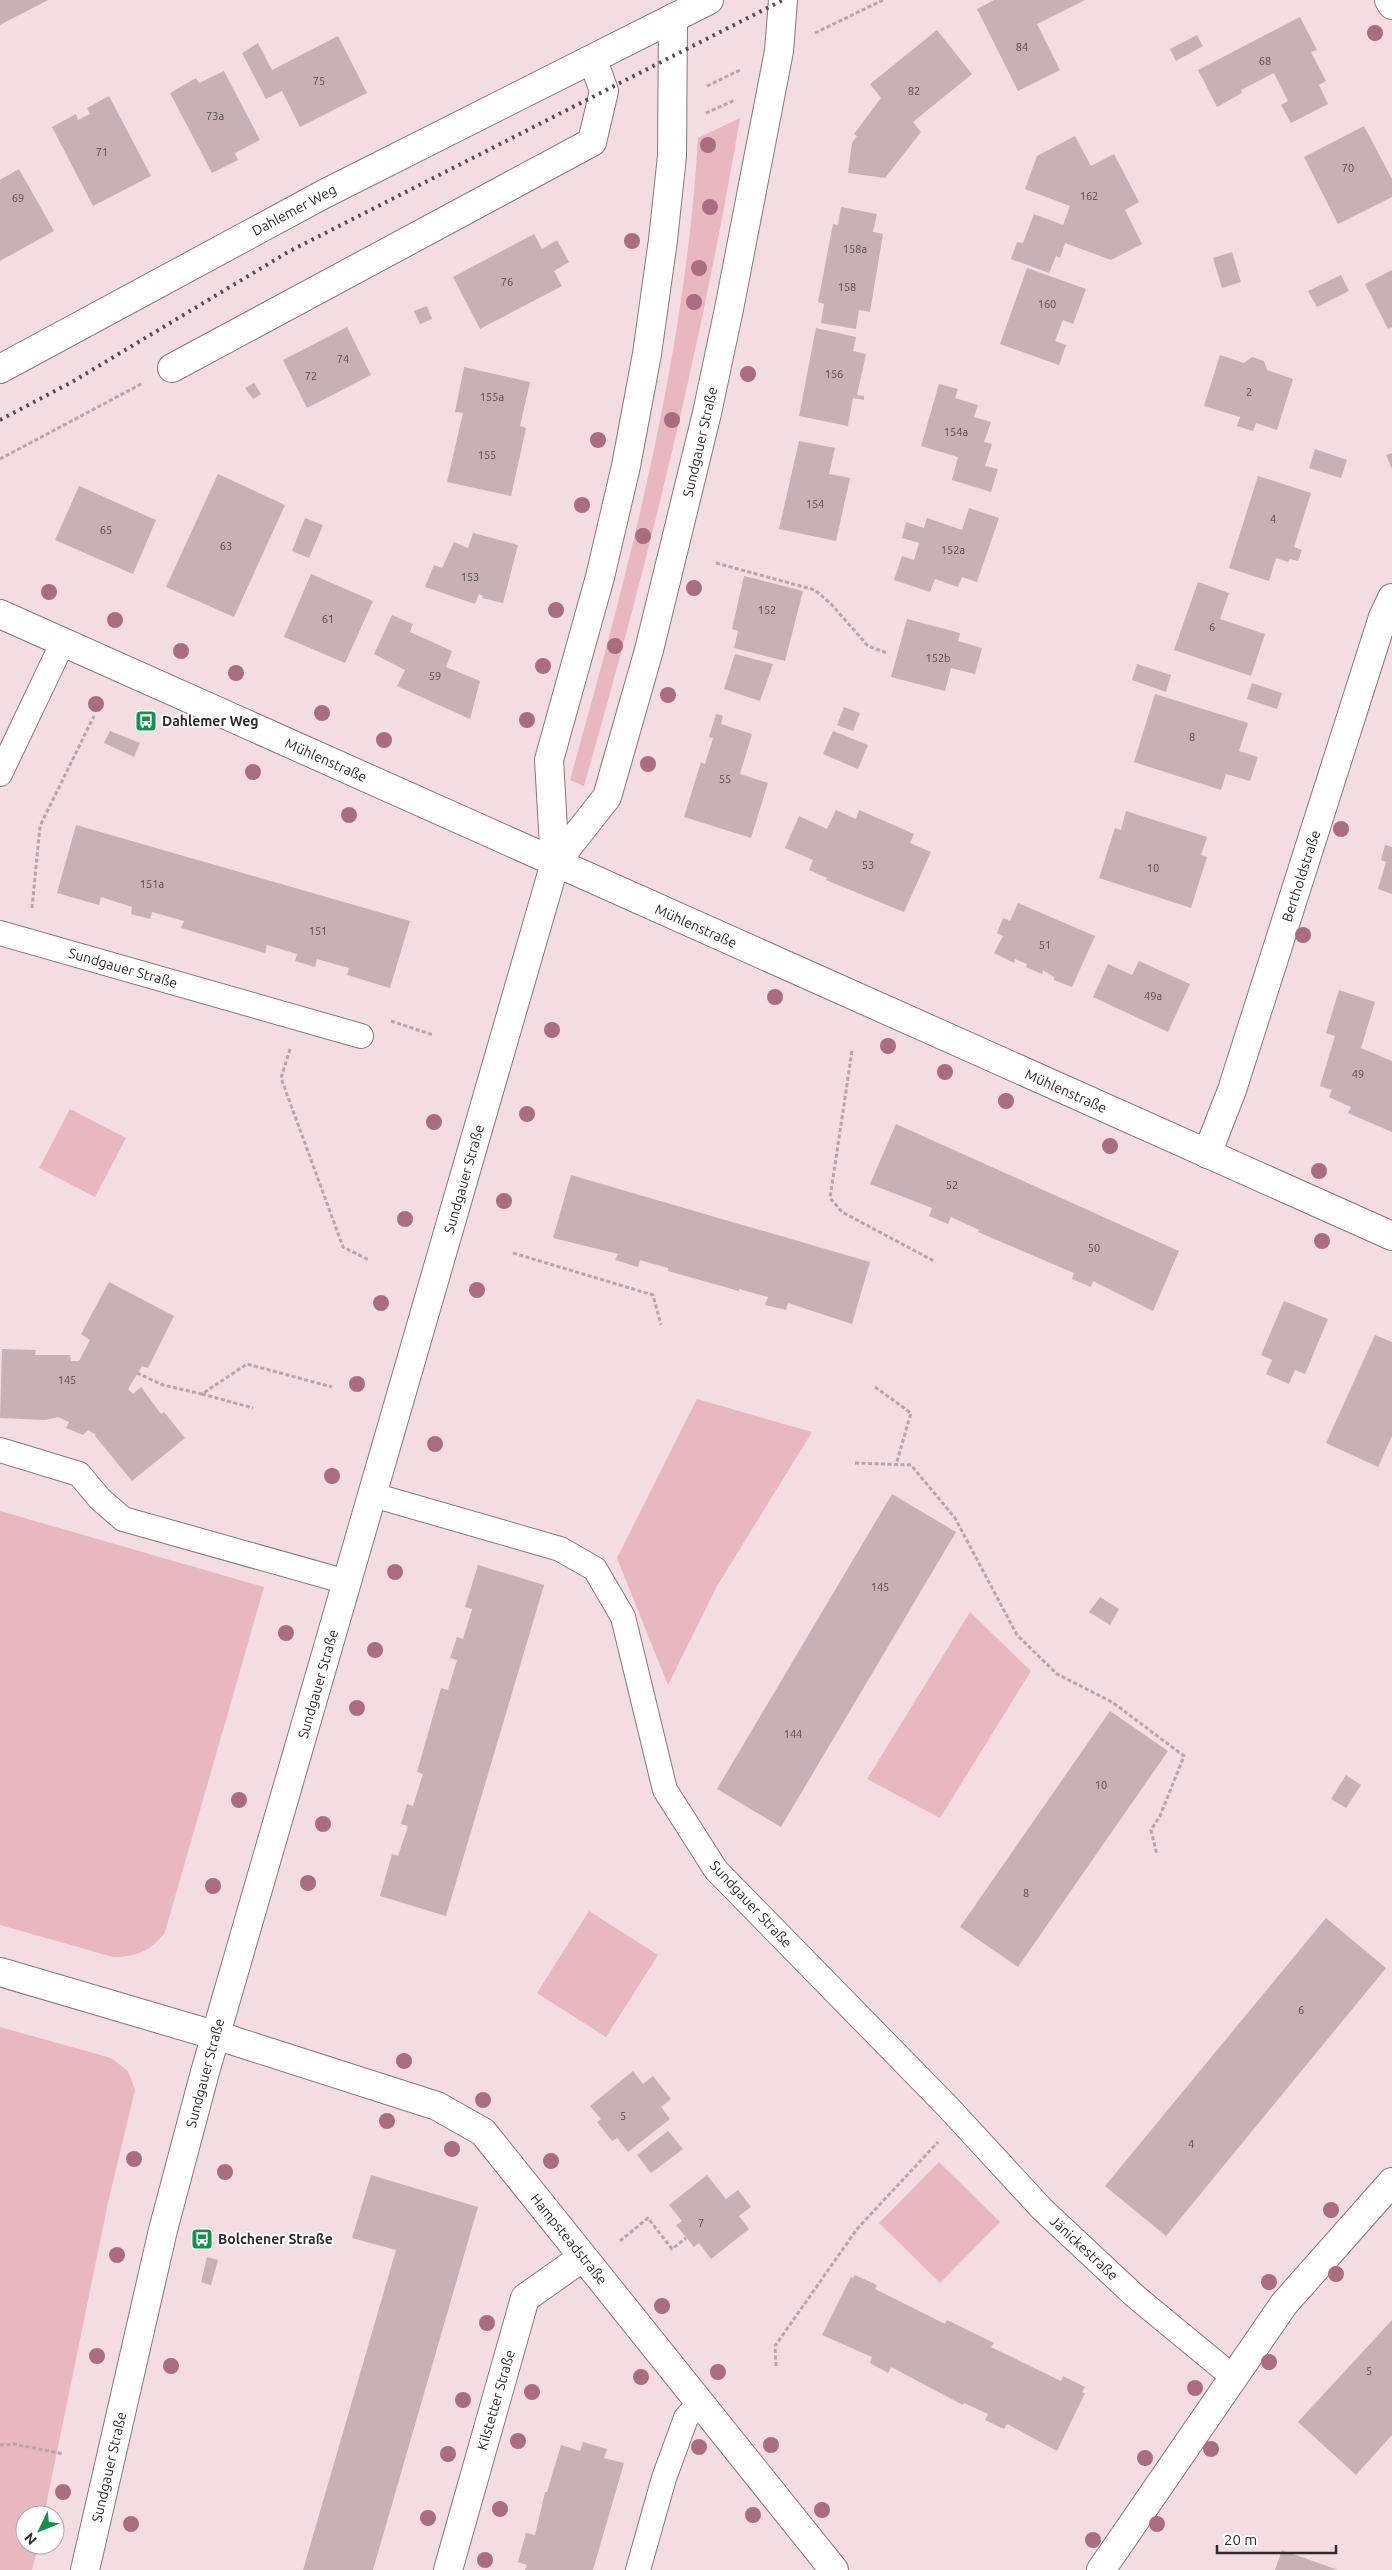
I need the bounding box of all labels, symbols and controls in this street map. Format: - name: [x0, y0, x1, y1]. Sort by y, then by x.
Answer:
- house number: 84: [1016, 41, 1028, 53]
- house number: 68: [1259, 55, 1271, 67]
- house number: 75: [313, 75, 325, 87]
- house number: 82: [908, 85, 920, 97]
- house number: 73a: [206, 110, 224, 122]
- house number: 71: [96, 146, 108, 158]
- house number: 70: [1342, 162, 1354, 174]
- street label: Dahlemer Weg: [249, 181, 339, 239]
- house number: 162: [1080, 190, 1098, 202]
- house number: 69: [12, 192, 24, 204]
- house number: 158a: [843, 243, 867, 255]
- house number: 76: [501, 276, 513, 288]
- house number: 158: [838, 281, 856, 293]
- house number: 160: [1038, 298, 1056, 310]
- house number: 74: [337, 353, 349, 365]
- house number: 156: [825, 368, 843, 380]
- house number: 72: [305, 370, 317, 382]
- street label: Sundgauer Straße: [680, 385, 720, 499]
- house number: 2: [1246, 386, 1252, 398]
- house number: 155a: [480, 391, 504, 403]
- house number: 154a: [944, 426, 968, 438]
- house number: 155: [478, 449, 496, 461]
- house number: 154: [806, 498, 824, 510]
- house number: 4: [1270, 513, 1276, 525]
- house number: 65: [100, 524, 112, 536]
- house number: 63: [220, 540, 232, 552]
- house number: 152a: [941, 544, 965, 556]
- house number: 153: [461, 571, 479, 583]
- house number: 152: [758, 604, 776, 616]
- house number: 61: [322, 613, 334, 625]
- house number: 6: [1209, 621, 1215, 633]
- house number: 152b: [925, 652, 951, 664]
- house number: 59: [429, 670, 441, 682]
- bus stop icon: Dahlemer Weg: [134, 709, 158, 733]
- place label: Dahlemer Weg: [162, 713, 259, 729]
- house number: 8: [1189, 731, 1195, 743]
- street label: Mühlenstraße: [283, 735, 369, 785]
- house number: 55: [719, 773, 731, 785]
- street label: Bertholdstraße: [1279, 828, 1323, 924]
- house number: 53: [862, 859, 874, 871]
- house number: 10: [1147, 862, 1159, 874]
- house number: 151a: [140, 878, 164, 890]
- street label: Mühlenstraße: [653, 901, 739, 951]
- house number: 151: [309, 925, 327, 937]
- house number: 51: [1039, 939, 1051, 951]
- street label: Sundgauer Straße: [67, 945, 179, 991]
- house number: 49a: [1144, 990, 1162, 1002]
- street label: Mühlenstraße: [1023, 1066, 1109, 1116]
- house number: 49: [1352, 1068, 1364, 1080]
- street label: Sundgauer Straße: [441, 1123, 487, 1235]
- house number: 52: [946, 1179, 958, 1191]
- house number: 50: [1088, 1242, 1100, 1254]
- house number: 145: [58, 1374, 76, 1386]
- house number: 145: [871, 1581, 889, 1593]
- street label: Sundgauer Straße: [295, 1628, 341, 1740]
- house number: 144: [784, 1728, 802, 1740]
- house number: 10: [1095, 1779, 1107, 1791]
- street label: Sundgauer Straße: [707, 1857, 795, 1951]
- house number: 8: [1023, 1887, 1029, 1899]
- house number: 6: [1298, 2004, 1304, 2016]
- street label: Sundgauer Straße: [183, 2017, 227, 2129]
- house number: 5: [620, 2110, 626, 2122]
- house number: 4: [1188, 2138, 1194, 2150]
- street label: Hampsteadstraße: [527, 2190, 611, 2288]
- street label: Jänickestraße: [1047, 2213, 1121, 2283]
- house number: 7: [698, 2217, 704, 2229]
- bus stop icon: Bolchener Straße: [190, 2227, 214, 2251]
- place label: Bolchener Straße: [218, 2231, 333, 2247]
- street label: Kilstetter Straße: [474, 2348, 518, 2452]
- house number: 5: [1366, 2365, 1372, 2377]
- street label: Sundgauer Straße: [89, 2410, 129, 2524]
- north arrow: [15, 2505, 65, 2555]
- scale bar: [1217, 2522, 1336, 2554]
- text: N: [21, 2530, 40, 2548]
- text: 20 m: [1224, 2531, 1257, 2548]

